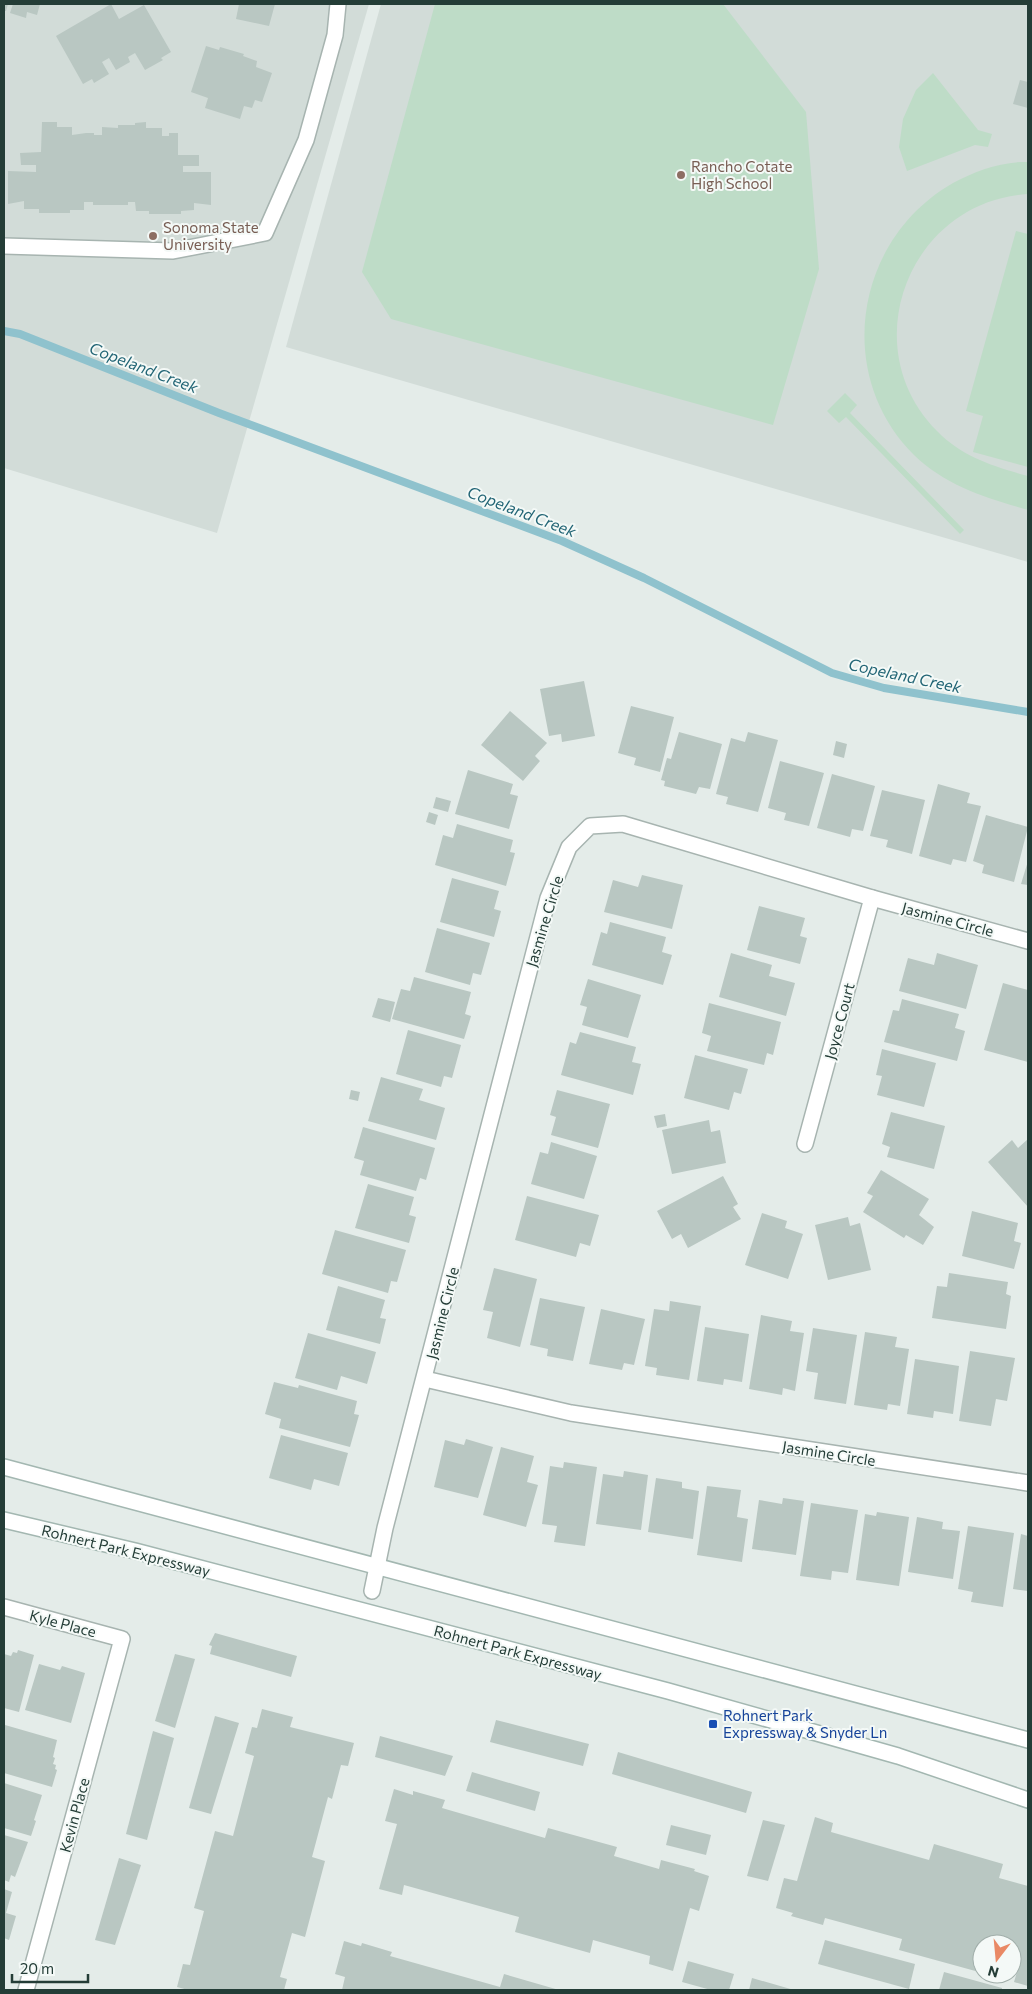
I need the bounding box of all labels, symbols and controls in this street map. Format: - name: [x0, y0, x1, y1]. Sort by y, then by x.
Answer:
- place label: Rancho Cotate High School: [691, 157, 792, 192]
- marker: Rancho Cotate High School: [675, 169, 687, 181]
- place label: Sonoma State University: [163, 218, 259, 253]
- marker: Sonoma State University: [147, 230, 159, 242]
- water label: Copeland Creek: [87, 338, 201, 397]
- water label: Copeland Creek: [465, 482, 579, 541]
- water label: Copeland Creek: [847, 654, 964, 696]
- street label: Jasmine Circle: [522, 873, 566, 969]
- street label: Jasmine Circle: [900, 898, 996, 940]
- street label: Joyce Court: [820, 981, 858, 1061]
- street label: Jasmine Circle: [422, 1265, 462, 1361]
- street label: Jasmine Circle: [781, 1437, 877, 1469]
- street label: Rohnert Park Expressway: [40, 1520, 212, 1580]
- street label: Kyle Place: [28, 1605, 98, 1641]
- street label: Rohnert Park Expressway: [432, 1621, 604, 1683]
- place label: Rohnert Park Expressway & Snyder Ln: [723, 1706, 887, 1741]
- marker: Rohnert Park Expressway & Snyder Ln: [707, 1718, 719, 1730]
- street label: Kevin Place: [55, 1776, 93, 1854]
- north arrow: [972, 1934, 1022, 1984]
- scale bar: [12, 1952, 89, 1984]
- text: 20 m: [20, 1959, 54, 1977]
- text: N: [986, 1962, 1001, 1982]

